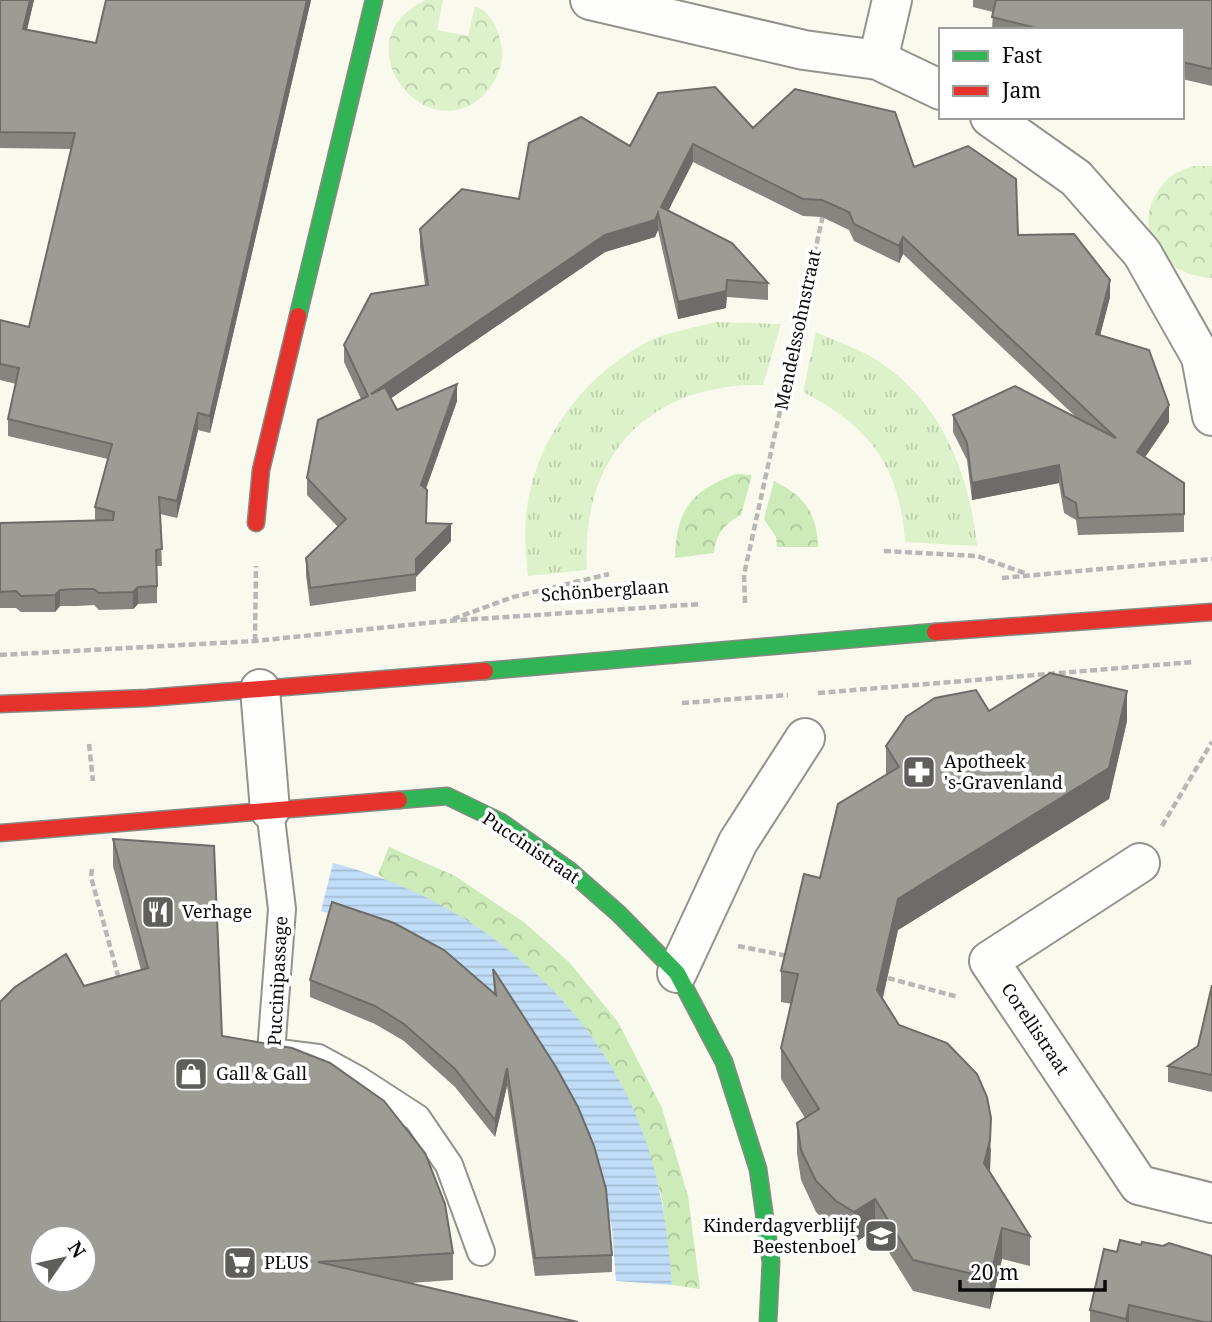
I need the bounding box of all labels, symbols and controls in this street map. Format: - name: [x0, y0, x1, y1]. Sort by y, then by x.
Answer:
- legend: [939, 28, 1184, 119]
- text: Fast: [1002, 41, 1042, 69]
- text: Jam: [1001, 76, 1041, 104]
- street label: Mendelssohnstraat: [768, 247, 826, 412]
- street label: Schönberglaan: [540, 574, 670, 606]
- place label: Apotheek 's-Gravenland: [944, 749, 1063, 794]
- pharmacy icon: Apotheek 's-Gravenland: [900, 753, 938, 791]
- street label: Puccinistraat: [478, 806, 585, 889]
- restaurant icon: Verhage: [139, 893, 177, 931]
- place label: Verhage: [182, 899, 252, 923]
- street label: Puccinipassage: [262, 915, 292, 1046]
- street label: Corellistraat: [996, 978, 1075, 1079]
- shop icon: Gall & Gall: [172, 1055, 210, 1093]
- place label: Gall & Gall: [216, 1061, 307, 1085]
- place label: Kinderdagverblijf Beestenboel: [703, 1213, 857, 1258]
- school or university icon: Kinderdagverblijf Beestenboel: [862, 1217, 900, 1255]
- north arrow: [28, 1224, 98, 1294]
- text: N: [62, 1236, 92, 1263]
- supermarket icon: PLUS: [221, 1244, 259, 1282]
- scale bar: [960, 1248, 1105, 1292]
- place label: PLUS: [264, 1250, 309, 1274]
- text: 20 m: [970, 1258, 1019, 1286]

